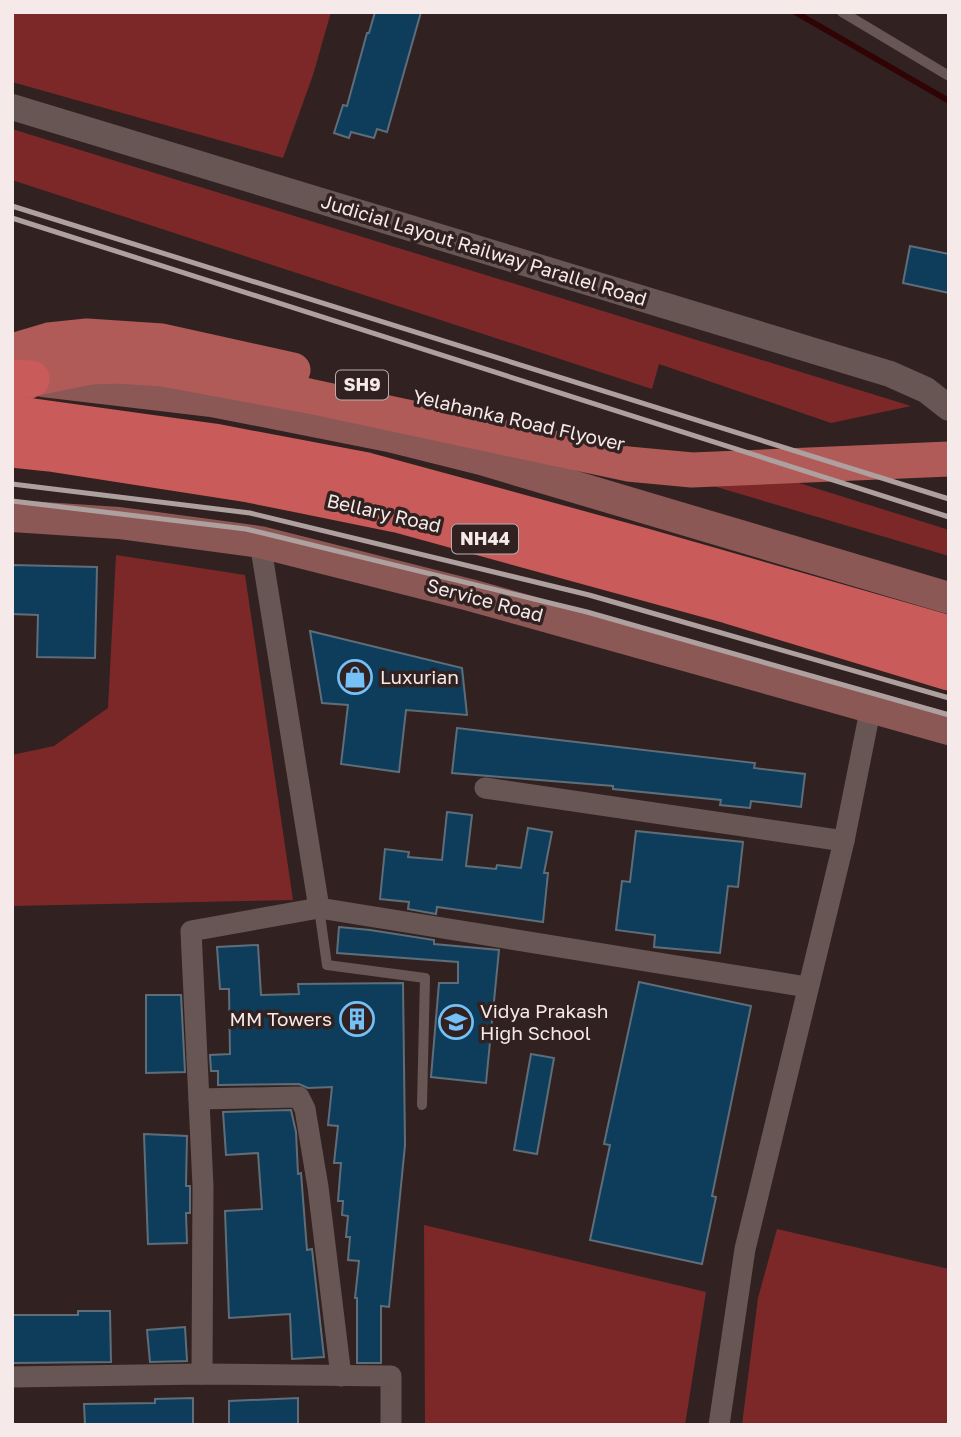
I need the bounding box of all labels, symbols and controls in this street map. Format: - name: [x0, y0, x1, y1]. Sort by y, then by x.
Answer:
- street label: Judicial Layout Railway Parallel Road: [319, 189, 650, 310]
- road number: SH9: [336, 370, 388, 400]
- street label: Yelahanka Road Flyover: [411, 384, 628, 455]
- street label: Bellary Road: [325, 488, 443, 537]
- road number: NH44: [452, 524, 518, 554]
- street label: Service Road: [424, 573, 546, 626]
- shop icon: Luxurian: [336, 658, 374, 696]
- place label: Luxurian: [380, 665, 459, 688]
- place label: Vidya Prakash High School: [480, 999, 609, 1044]
- building icon: MM Towers: [338, 1000, 376, 1038]
- school or university icon: Vidya Prakash High School: [437, 1003, 475, 1041]
- place label: MM Towers: [230, 1007, 332, 1030]

